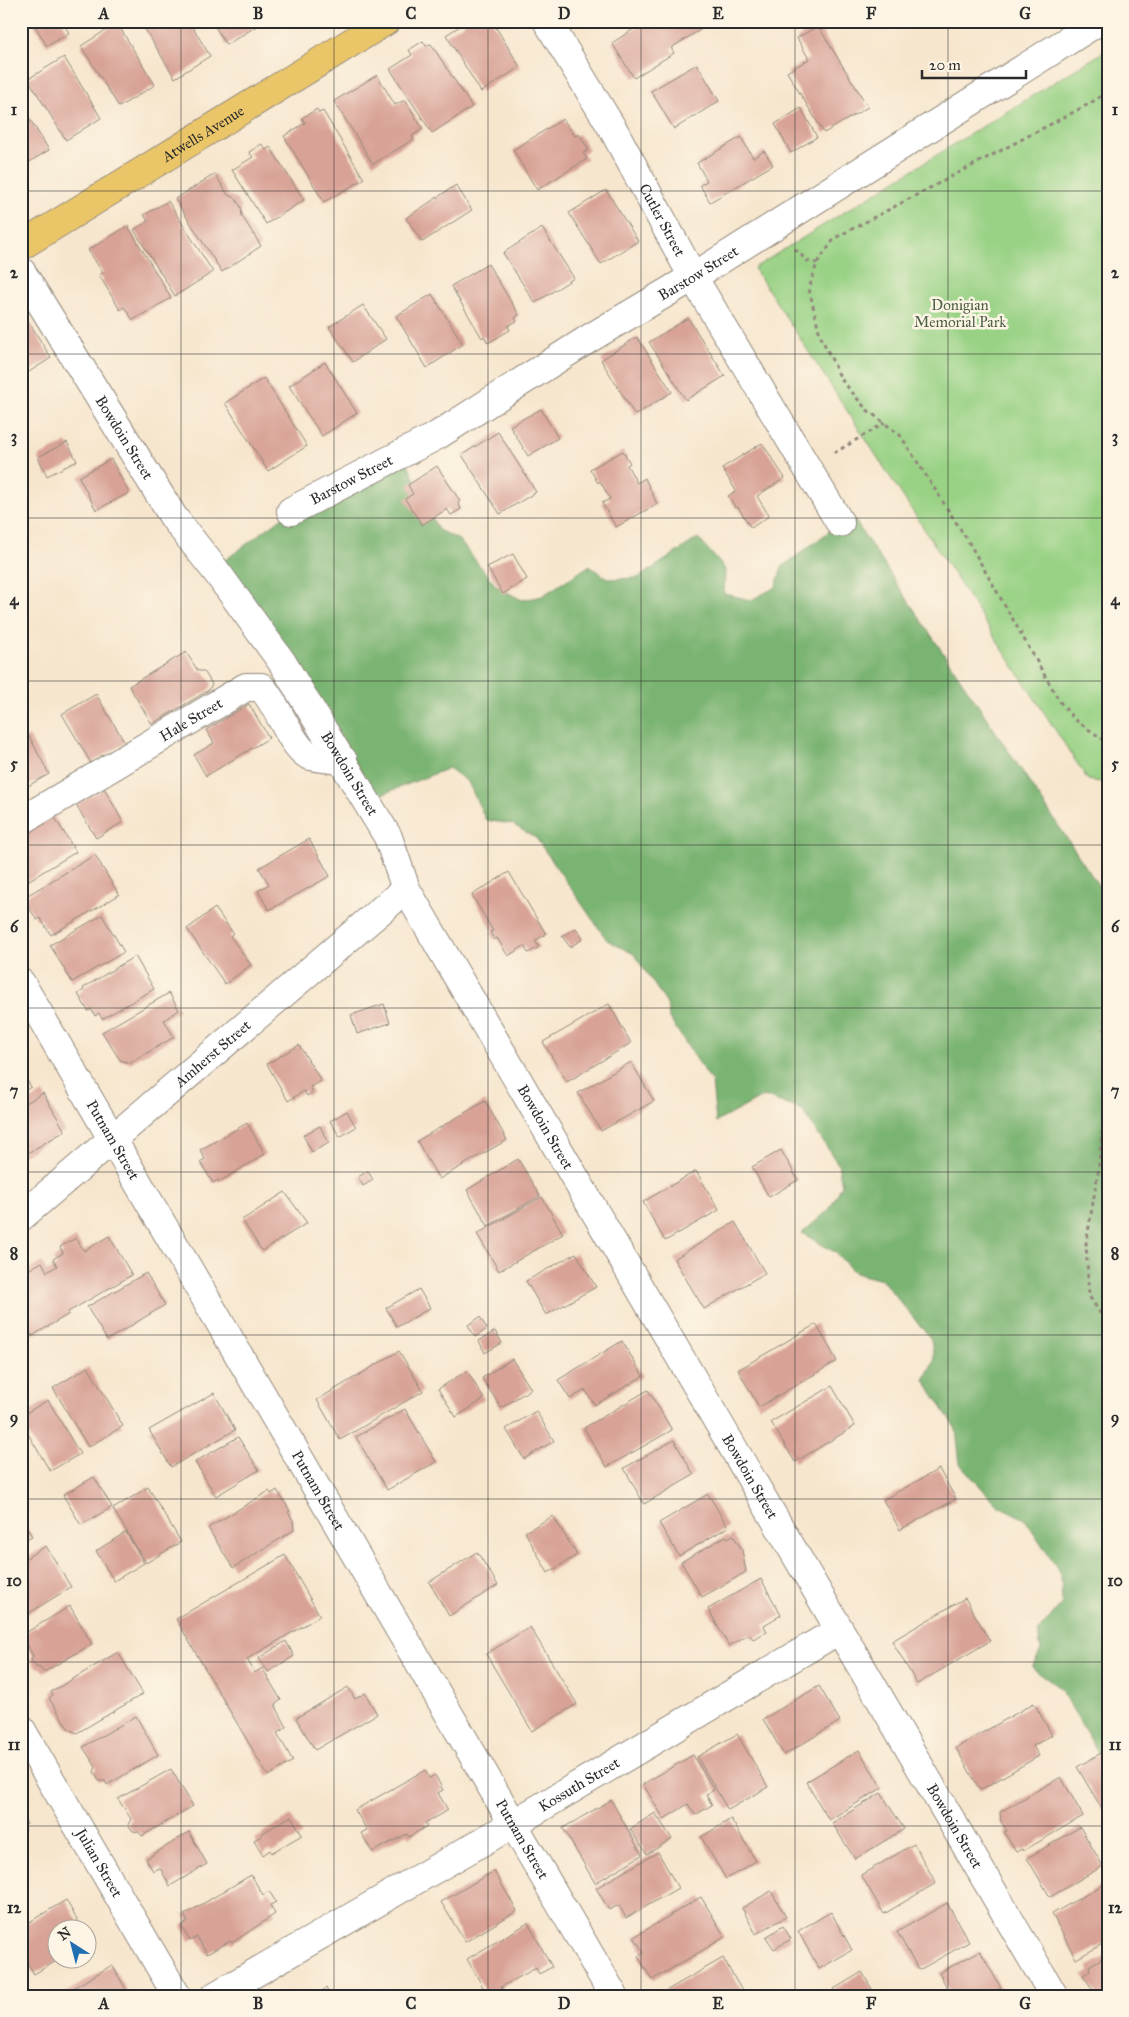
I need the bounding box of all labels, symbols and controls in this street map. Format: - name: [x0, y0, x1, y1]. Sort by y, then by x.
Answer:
- text: A: [98, 4, 110, 23]
- text: B: [253, 4, 263, 23]
- text: C: [406, 4, 417, 23]
- text: D: [558, 4, 571, 23]
- text: E: [712, 4, 724, 23]
- text: F: [866, 4, 877, 23]
- text: G: [1019, 4, 1031, 23]
- scale bar: [922, 48, 1025, 80]
- text: 20 m: [929, 56, 961, 74]
- text: 1: [11, 100, 18, 119]
- text: 1: [1112, 100, 1119, 119]
- street label: Atwells Avenue: [158, 102, 248, 166]
- street label: Cutler Street: [635, 181, 689, 260]
- street label: Barstow Street: [655, 241, 742, 305]
- text: 2: [10, 263, 19, 282]
- text: 2: [1111, 263, 1120, 282]
- park label: Donigian Memorial Park: [914, 296, 1006, 331]
- street label: Bowdoin Street: [91, 392, 157, 483]
- text: 3: [11, 427, 17, 447]
- text: 3: [1112, 427, 1118, 447]
- street label: Barstow Street: [307, 451, 396, 509]
- text: 4: [10, 590, 20, 610]
- text: 4: [1111, 590, 1121, 610]
- street label: Hale Street: [156, 694, 226, 745]
- street label: Bowdoin Street: [317, 728, 382, 820]
- text: 5: [10, 754, 18, 773]
- text: 5: [1111, 754, 1119, 773]
- text: 6: [10, 917, 19, 936]
- text: 6: [1111, 917, 1120, 936]
- street label: Amherst Street: [170, 1016, 255, 1092]
- text: 7: [10, 1081, 19, 1100]
- street label: Bowdoin Street: [513, 1081, 578, 1173]
- text: 7: [1111, 1081, 1120, 1100]
- street label: Putnam Street: [83, 1097, 144, 1184]
- text: 8: [10, 1244, 18, 1263]
- text: 8: [1111, 1244, 1119, 1263]
- text: 9: [10, 1408, 18, 1428]
- text: 9: [1111, 1408, 1119, 1428]
- street label: Bowdoin Street: [718, 1431, 782, 1523]
- street label: Putnam Street: [288, 1447, 349, 1534]
- text: 10: [6, 1571, 22, 1590]
- text: 10: [1107, 1571, 1123, 1590]
- text: 11: [8, 1735, 21, 1754]
- text: 11: [1109, 1735, 1122, 1754]
- street label: Kossuth Street: [535, 1753, 624, 1816]
- street label: Bowdoin Street: [923, 1780, 987, 1872]
- street label: Putnam Street: [492, 1796, 553, 1883]
- street label: Julian Street: [70, 1823, 127, 1901]
- text: 12: [7, 1898, 22, 1917]
- text: 12: [1108, 1898, 1123, 1917]
- north arrow: [48, 1920, 98, 1970]
- text: N: [55, 1923, 75, 1944]
- text: A: [98, 1994, 110, 2013]
- text: B: [253, 1994, 263, 2013]
- text: C: [406, 1994, 417, 2013]
- text: D: [558, 1994, 571, 2013]
- text: E: [712, 1994, 724, 2013]
- text: F: [866, 1994, 877, 2013]
- text: G: [1019, 1994, 1031, 2013]

